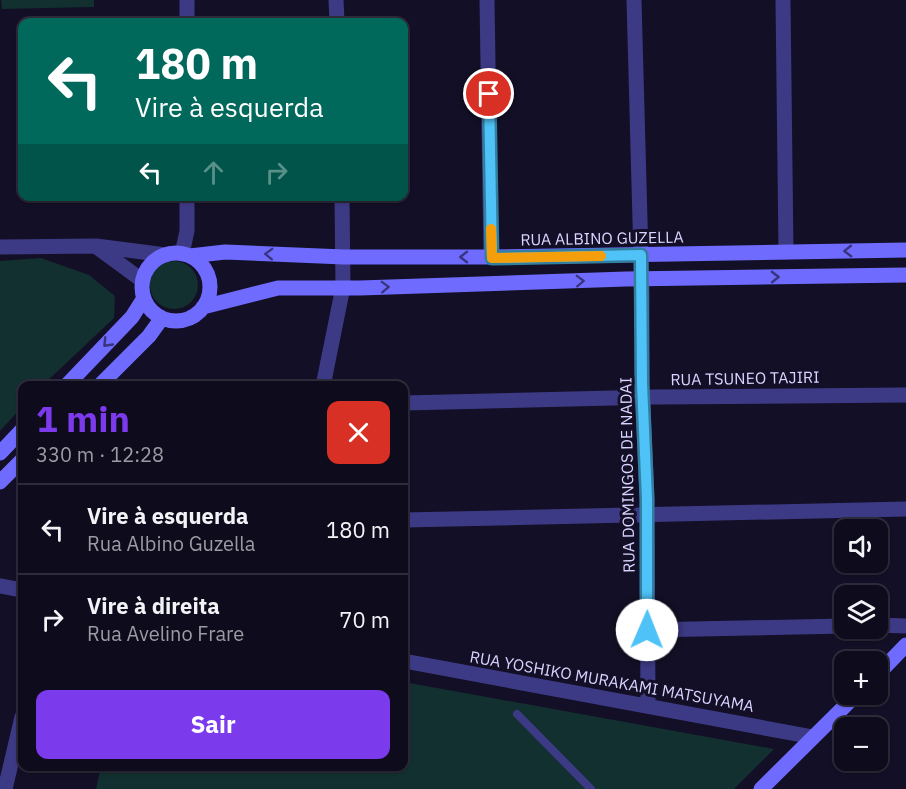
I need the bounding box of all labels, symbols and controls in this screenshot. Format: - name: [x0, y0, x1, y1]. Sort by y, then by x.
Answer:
- text: 180 m: [135, 36, 258, 91]
- icon: left: [36, 42, 114, 120]
- pin: [463, 68, 514, 119]
- icon: arrive: [472, 77, 505, 110]
- text: Vire à esquerda: [135, 89, 324, 124]
- icon: left: [134, 156, 167, 189]
- icon: ahead: [197, 156, 230, 189]
- icon: right: [260, 156, 293, 189]
- street label: RUA ALBINO GUZELLA: [520, 227, 684, 249]
- one-way arrow: [843, 245, 852, 257]
- one-way arrow: [264, 248, 273, 261]
- one-way arrow: [459, 251, 468, 263]
- one-way arrow: [770, 271, 779, 283]
- one-way arrow: [576, 274, 585, 287]
- one-way arrow: [381, 281, 390, 294]
- one-way arrow: [103, 337, 114, 347]
- street label: RUA TSUNEO TAJIRI: [670, 367, 820, 389]
- street label: RUA DOMINGOS DE NADAI: [615, 377, 639, 573]
- text: 1 min: [36, 395, 130, 442]
- button: close: [327, 401, 390, 464]
- text: 330 m · 12:28: [36, 441, 164, 468]
- text: Vire à esquerda: [87, 501, 249, 530]
- icon: left: [36, 513, 69, 546]
- text: 180 m: [326, 515, 390, 544]
- map controls: [834, 519, 888, 771]
- button: sound: [834, 519, 888, 573]
- text: Rua Albino Guzella: [87, 530, 255, 557]
- button: layers: [834, 585, 888, 639]
- text: Vire à direita: [87, 591, 220, 620]
- position arrow: [615, 598, 679, 662]
- icon: right: [36, 603, 69, 636]
- text: 70 m: [339, 605, 390, 634]
- text: Rua Avelino Frare: [87, 620, 244, 647]
- street label: RUA YOSHIKO MURAKAMI MATSUYAMA: [468, 646, 756, 716]
- button: +: [834, 651, 888, 705]
- button: Sair: [36, 690, 390, 759]
- button: −: [834, 717, 888, 771]

